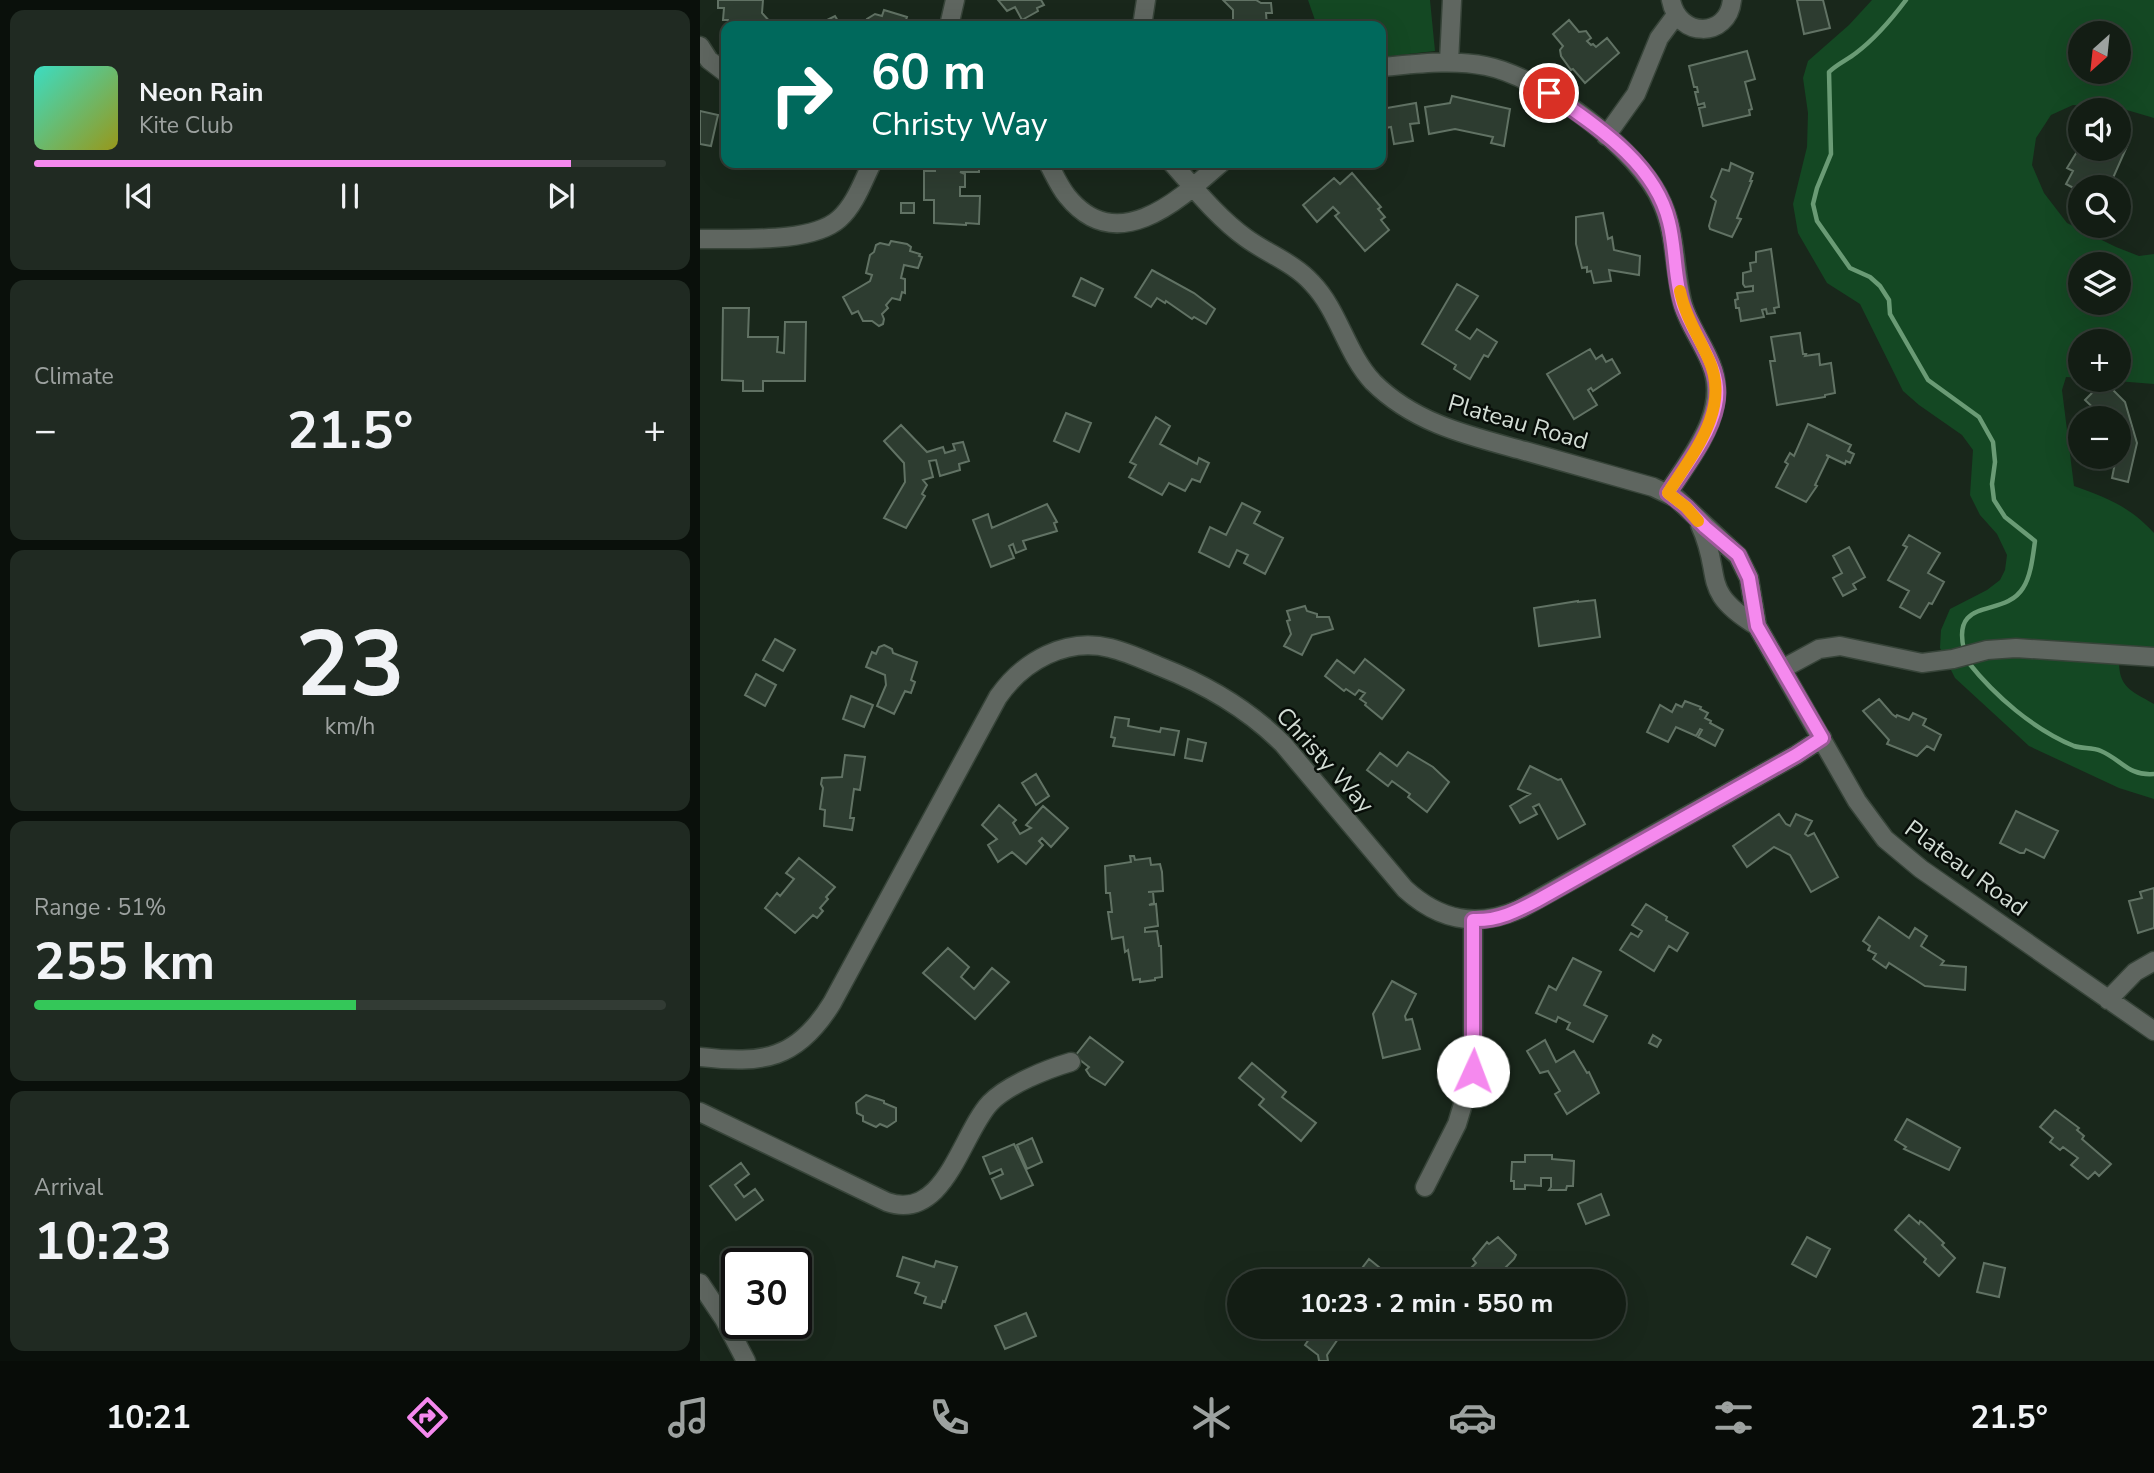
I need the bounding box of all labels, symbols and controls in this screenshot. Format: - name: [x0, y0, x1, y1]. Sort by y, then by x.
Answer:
- north arrow: [2068, 21, 2132, 84]
- map controls: [2068, 21, 2131, 469]
- text: 60 m: [871, 39, 986, 106]
- icon: right: [756, 49, 847, 140]
- pin: [1519, 63, 1579, 123]
- icon: arrive: [1530, 74, 1568, 112]
- text: Neon Rain: [139, 75, 264, 110]
- button: sound: [2068, 98, 2131, 161]
- text: Christy Way: [871, 103, 1048, 146]
- text: Kite Club: [139, 110, 233, 141]
- button: search: [2068, 175, 2131, 238]
- icon: previous: [120, 177, 158, 215]
- icon: pause: [331, 177, 369, 215]
- icon: next: [542, 177, 580, 215]
- button: layers: [2068, 252, 2131, 315]
- button: +: [2068, 329, 2131, 392]
- text: Climate: [34, 361, 114, 392]
- street label: Plateau Road: [1444, 387, 1592, 457]
- text: 21.5°: [287, 395, 413, 466]
- text: −: [34, 405, 57, 456]
- text: +: [643, 405, 666, 456]
- button: −: [2068, 406, 2131, 469]
- text: 23: [295, 603, 405, 727]
- street label: Christy Way: [1269, 700, 1382, 820]
- text: km/h: [325, 711, 375, 742]
- street label: Plateau Road: [1898, 813, 2034, 923]
- text: Range · 51%: [34, 892, 166, 923]
- text: 255 km: [34, 926, 215, 997]
- position arrow: [1436, 1034, 1510, 1108]
- text: Arrival: [34, 1172, 103, 1203]
- text: 10:23: [34, 1206, 172, 1277]
- speed limit sign: 30: [721, 1248, 812, 1339]
- text: 10:23 · 2 min · 550 m: [1300, 1286, 1553, 1321]
- icon: directions: [403, 1393, 452, 1442]
- icon: music: [664, 1393, 713, 1442]
- icon: phone: [925, 1393, 974, 1442]
- icon: climate: [1187, 1393, 1236, 1442]
- icon: car: [1448, 1393, 1497, 1442]
- icon: filters: [1709, 1393, 1758, 1442]
- text: 10:21: [106, 1396, 191, 1439]
- text: 21.5°: [1970, 1396, 2048, 1439]

